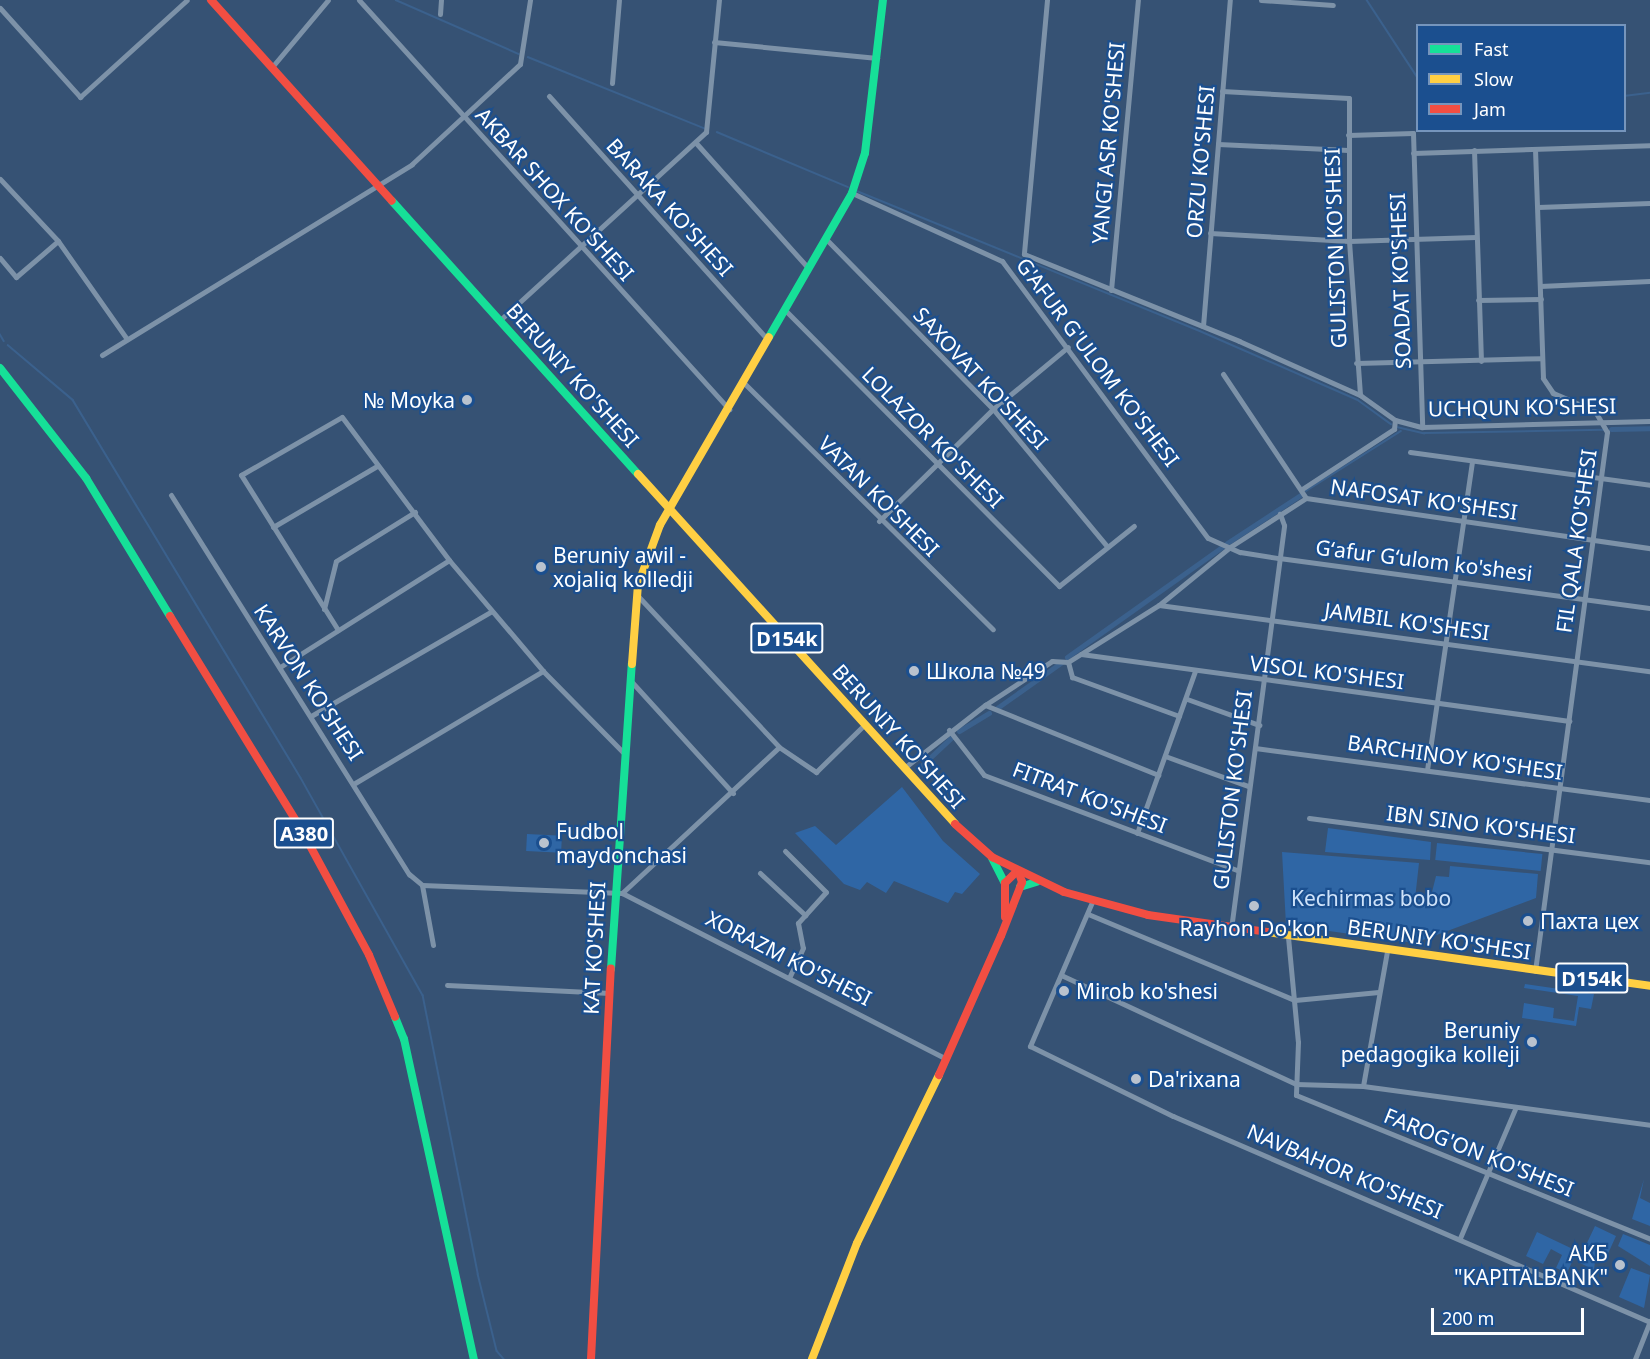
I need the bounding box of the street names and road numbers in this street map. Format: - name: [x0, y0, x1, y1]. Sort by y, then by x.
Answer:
- street label: YANGI ASR KO'SHESI: [1087, 41, 1129, 245]
- street label: ORZU KO'SHESI: [1181, 84, 1219, 240]
- street label: AKBAR SHOX KO'SHESI: [471, 102, 639, 286]
- street label: BARAKA KO'SHESI: [602, 133, 738, 281]
- street label: GULISTON KO'SHESI: [1319, 147, 1351, 349]
- street label: SOADAT KO'SHESI: [1384, 193, 1416, 369]
- street label: G'AFUR G'ULOM KO'SHESI: [1011, 253, 1185, 471]
- street label: BERUNIY KO'SHESI: [502, 298, 644, 452]
- street label: SAXOVAT KO'SHESI: [909, 302, 1053, 454]
- street label: LOLAZOR KO'SHESI: [857, 361, 1009, 513]
- street label: UCHQUN KO'SHESI: [1428, 393, 1616, 421]
- street label: VATAN KO'SHESI: [814, 431, 944, 561]
- street label: FIL QALA KO'SHESI: [1551, 448, 1601, 634]
- street label: NAFOSAT KO'SHESI: [1329, 473, 1519, 525]
- street label: Gʻafur Gʻulom ko'shesi: [1314, 534, 1534, 586]
- street label: JAMBIL KO'SHESI: [1323, 597, 1491, 645]
- street label: KARVON KO'SHESI: [249, 599, 369, 765]
- road number: D154k: [750, 621, 824, 655]
- street label: VISOL KO'SHESI: [1248, 650, 1406, 694]
- street label: BERUNIY KO'SHESI: [828, 659, 970, 813]
- street label: GULISTON KO'SHESI: [1207, 689, 1257, 891]
- street label: BARCHINOY KO'SHESI: [1346, 729, 1564, 785]
- street label: FITRAT KO'SHESI: [1009, 756, 1171, 838]
- street label: IBN SINO KO'SHESI: [1385, 800, 1577, 848]
- road number: A380: [272, 816, 336, 850]
- street label: KAT KO'SHESI: [578, 881, 610, 1015]
- street label: XORAZM KO'SHESI: [702, 905, 876, 1011]
- street label: BERUNIY KO'SHESI: [1346, 914, 1532, 964]
- road number: D154k: [1554, 961, 1630, 995]
- street label: FAROG'ON KO'SHESI: [1380, 1102, 1578, 1202]
- street label: NAVBAHOR KO'SHESI: [1244, 1118, 1446, 1224]

